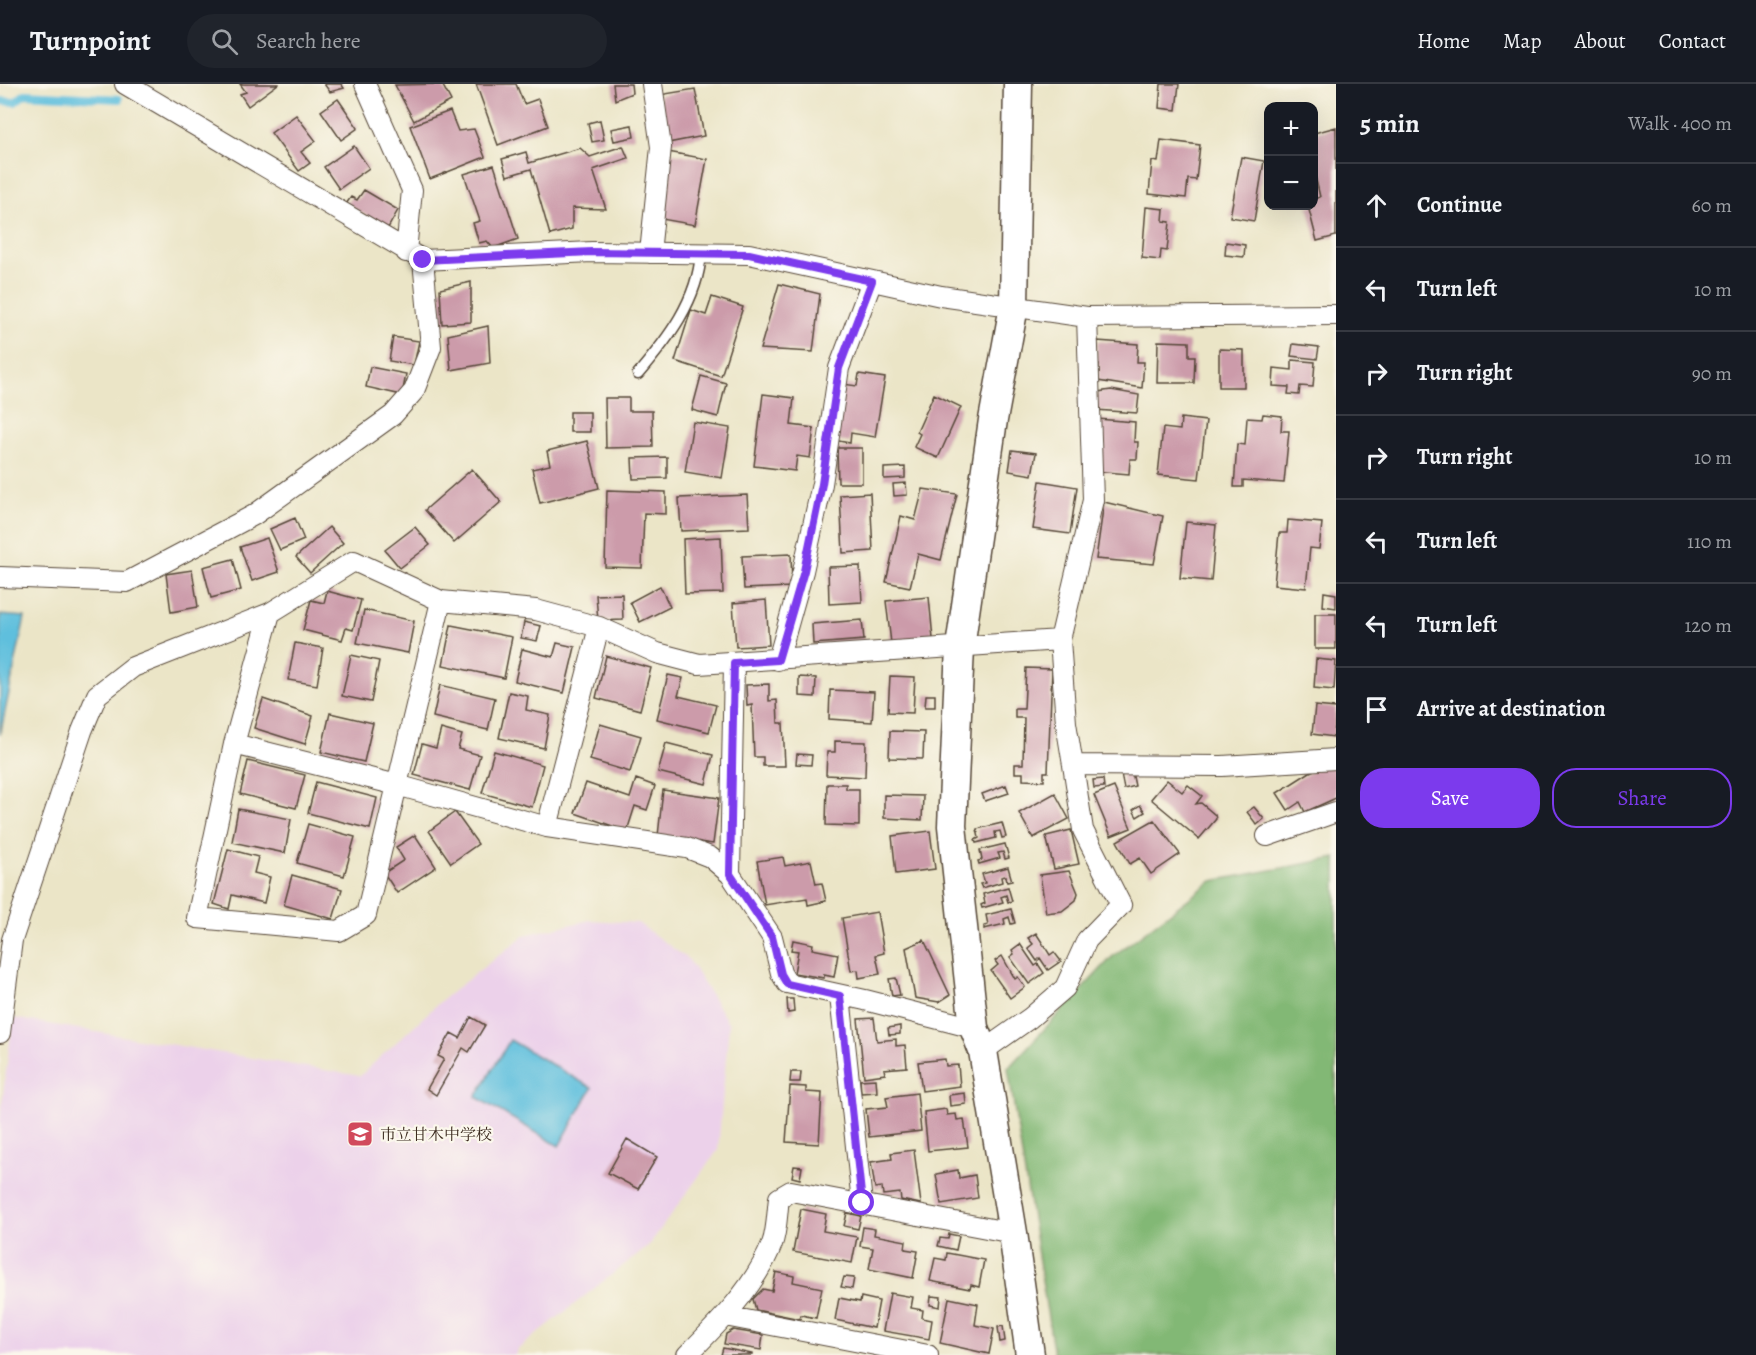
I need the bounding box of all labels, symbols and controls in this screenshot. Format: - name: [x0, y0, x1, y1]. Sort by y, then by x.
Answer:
- search box: [187, 14, 607, 68]
- text: Turnpoint: [30, 22, 151, 60]
- icon: search: [208, 25, 241, 58]
- text: Search here: [256, 26, 361, 56]
- text: Home: [1417, 27, 1470, 55]
- text: Map: [1503, 27, 1541, 55]
- text: About: [1574, 27, 1626, 55]
- text: Contact: [1659, 27, 1726, 55]
- map controls: [1264, 102, 1318, 210]
- button: +: [1264, 102, 1318, 156]
- text: 5 min: [1360, 106, 1420, 141]
- text: Walk · 400 m: [1628, 110, 1732, 137]
- button: −: [1264, 156, 1318, 210]
- icon: ahead: [1360, 189, 1393, 222]
- text: Continue: [1417, 190, 1502, 220]
- text: 60 m: [1692, 192, 1732, 219]
- route end: [409, 246, 435, 272]
- icon: left: [1360, 273, 1393, 306]
- text: Turn left: [1417, 274, 1497, 304]
- text: 10 m: [1694, 276, 1732, 303]
- icon: right: [1360, 357, 1393, 390]
- text: Turn right: [1417, 358, 1513, 388]
- text: 90 m: [1692, 360, 1732, 387]
- icon: right: [1360, 441, 1393, 474]
- text: Turn right: [1417, 442, 1513, 472]
- text: 10 m: [1694, 444, 1732, 471]
- icon: left: [1360, 525, 1393, 558]
- text: Turn left: [1417, 526, 1497, 556]
- text: 110 m: [1687, 528, 1732, 555]
- icon: left: [1360, 609, 1393, 642]
- text: Turn left: [1417, 610, 1497, 640]
- text: 120 m: [1684, 612, 1732, 639]
- icon: arrive: [1360, 693, 1393, 726]
- text: Arrive at destination: [1417, 694, 1606, 724]
- button: Save: [1360, 768, 1540, 828]
- button: Share: [1552, 768, 1732, 828]
- school or university icon: 市立甘木中学校: [345, 1119, 375, 1149]
- place label: 市立甘木中学校: [380, 1124, 492, 1146]
- route start: [848, 1189, 874, 1215]

